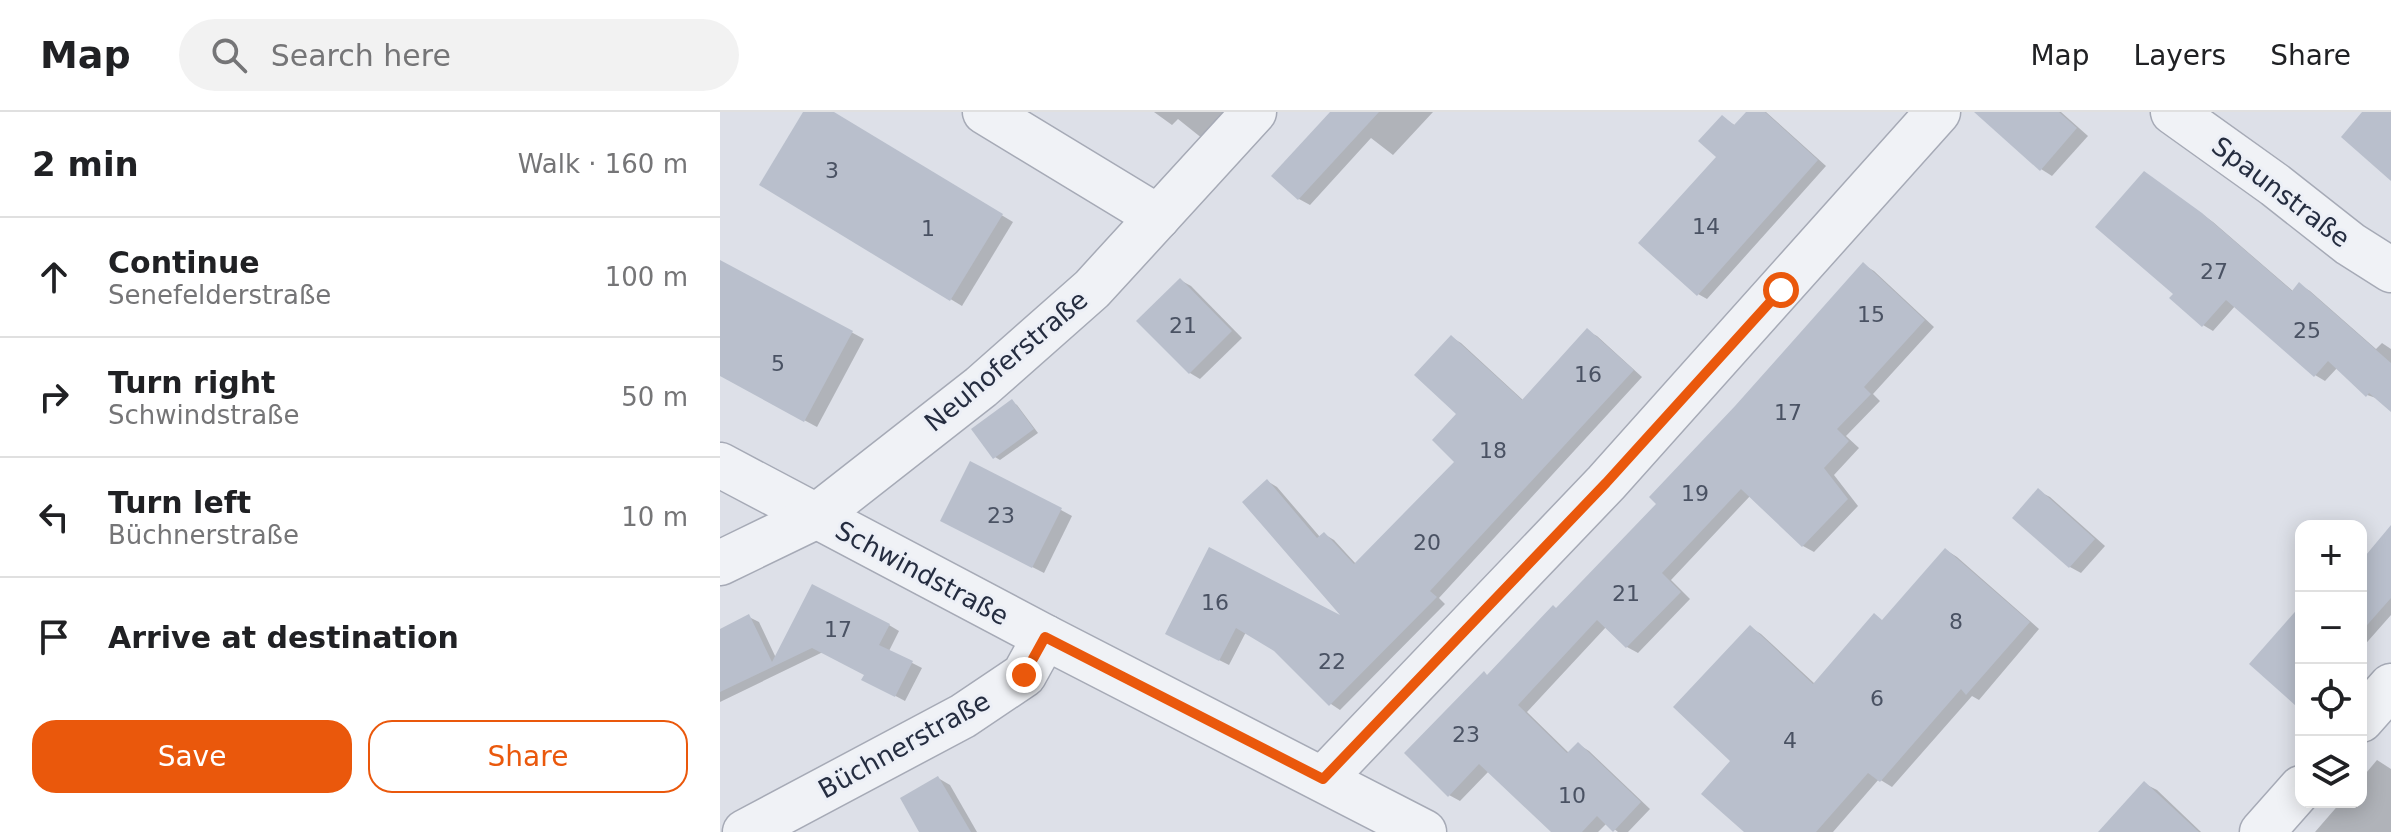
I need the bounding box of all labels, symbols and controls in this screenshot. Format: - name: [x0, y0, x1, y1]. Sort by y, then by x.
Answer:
- search box: [179, 19, 739, 91]
- text: Map: [40, 33, 131, 77]
- icon: search: [207, 33, 251, 77]
- text: Search here: [271, 38, 451, 73]
- text: Map: [2030, 39, 2090, 72]
- text: Layers: [2134, 39, 2226, 72]
- text: Share: [2270, 39, 2351, 72]
- street label: Spaunstraße: [2206, 130, 2356, 254]
- text: 2 min: [32, 144, 139, 184]
- text: Walk · 160 m: [518, 149, 688, 179]
- house number: 3: [825, 158, 839, 183]
- house number: 14: [1692, 214, 1720, 239]
- house number: 1: [921, 216, 935, 241]
- text: Continue: [108, 245, 260, 280]
- icon: ahead: [32, 255, 76, 299]
- house number: 27: [2200, 259, 2228, 284]
- text: 100 m: [605, 262, 688, 292]
- route start: [1763, 272, 1799, 308]
- text: Senefelderstraße: [108, 280, 331, 310]
- street label: Neuhoferstraße: [919, 284, 1093, 438]
- house number: 15: [1857, 302, 1885, 327]
- house number: 21: [1169, 313, 1197, 338]
- house number: 25: [2293, 318, 2321, 343]
- house number: 5: [771, 351, 785, 376]
- house number: 16: [1574, 362, 1602, 387]
- text: Turn right: [108, 365, 275, 400]
- icon: right: [32, 375, 76, 419]
- text: 50 m: [621, 382, 688, 412]
- text: Schwindstraße: [108, 400, 299, 430]
- house number: 17: [1774, 400, 1802, 425]
- house number: 18: [1479, 438, 1507, 463]
- house number: 19: [1681, 481, 1709, 506]
- text: Turn left: [108, 485, 251, 520]
- icon: left: [32, 495, 76, 539]
- text: 10 m: [621, 502, 688, 532]
- house number: 23: [987, 503, 1015, 528]
- street label: Schwindstraße: [830, 515, 1014, 631]
- text: Büchnerstraße: [108, 520, 299, 550]
- map controls: [2295, 520, 2367, 808]
- button: +: [2295, 520, 2367, 592]
- house number: 20: [1413, 530, 1441, 555]
- house number: 21: [1612, 581, 1640, 606]
- house number: 16: [1201, 590, 1229, 615]
- button: −: [2295, 592, 2367, 664]
- house number: 8: [1949, 609, 1963, 634]
- icon: arrive: [32, 615, 76, 659]
- house number: 17: [824, 617, 852, 642]
- text: Arrive at destination: [108, 620, 459, 655]
- house number: 22: [1318, 649, 1346, 674]
- route end: [1006, 657, 1042, 693]
- button: locate: [2295, 664, 2367, 736]
- street label: Büchnerstraße: [813, 686, 995, 804]
- house number: 6: [1870, 686, 1884, 711]
- button: Save: [32, 720, 352, 793]
- button: Share: [368, 720, 688, 793]
- house number: 23: [1452, 722, 1480, 747]
- house number: 4: [1783, 728, 1797, 753]
- button: layers: [2295, 736, 2367, 808]
- house number: 10: [1558, 783, 1586, 808]

